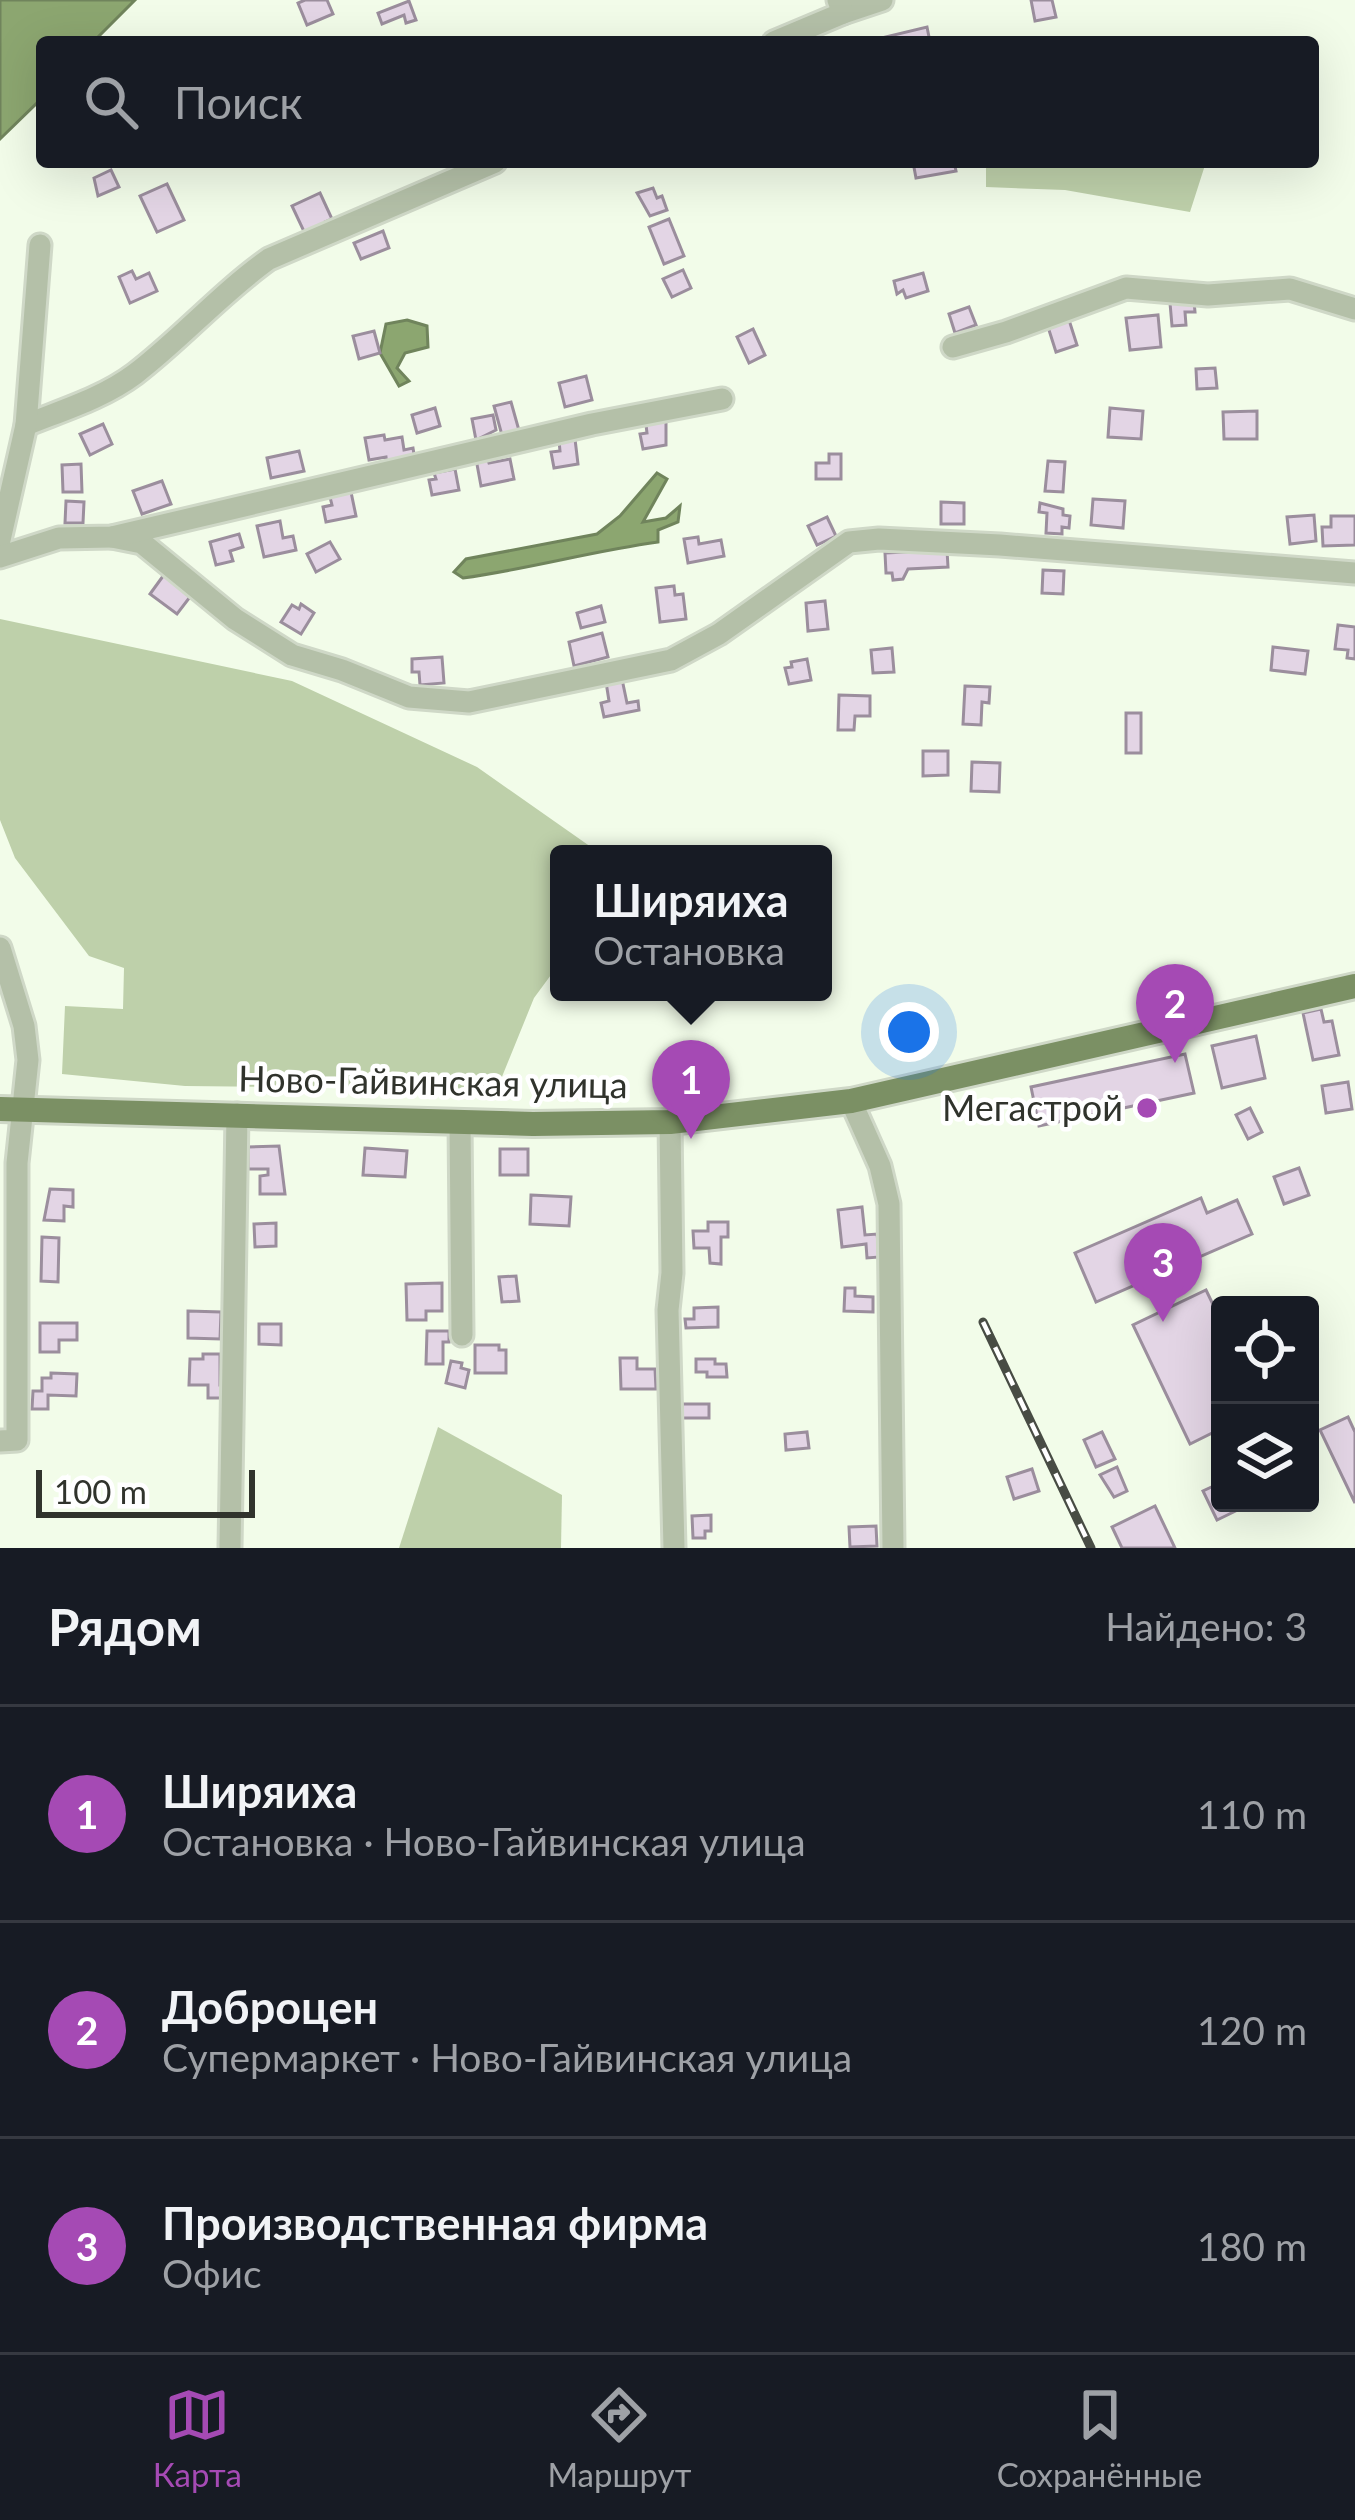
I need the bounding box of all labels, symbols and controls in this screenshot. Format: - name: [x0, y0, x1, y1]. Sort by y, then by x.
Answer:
- search box: [36, 36, 1319, 168]
- icon: search: [78, 69, 144, 135]
- text: Поиск: [174, 75, 303, 129]
- popup: [550, 845, 832, 1001]
- text: Ширяиха: [593, 873, 789, 927]
- text: Остановка: [593, 927, 785, 973]
- pin: 2: [1136, 964, 1214, 1063]
- your location: [879, 1002, 939, 1062]
- pin: 1: [652, 1040, 730, 1139]
- street label: Ново-Гайвинская улица: [238, 1056, 628, 1106]
- place label: Мегастрой: [942, 1085, 1123, 1129]
- marker: Мегастрой: [1134, 1095, 1160, 1121]
- pin: 3: [1124, 1223, 1202, 1322]
- map controls: [1211, 1296, 1319, 1512]
- button: locate: [1211, 1296, 1319, 1404]
- button: layers: [1211, 1404, 1319, 1512]
- scale bar: [36, 1464, 255, 1517]
- text: 100 m: [54, 1471, 147, 1511]
- text: Рядом: [48, 1596, 202, 1657]
- text: Найдено: 3: [1105, 1603, 1307, 1649]
- text: Ширяиха: [162, 1764, 357, 1818]
- text: 1: [76, 1791, 98, 1837]
- text: 110 m: [1197, 1791, 1307, 1837]
- text: Остановка · Ново-Гайвинская улица: [162, 1818, 806, 1864]
- text: Доброцен: [162, 1980, 378, 2034]
- text: 2: [76, 2007, 98, 2053]
- text: 120 m: [1197, 2007, 1307, 2053]
- text: Супермаркет · Ново-Гайвинская улица: [162, 2034, 852, 2080]
- text: Производственная фирма: [162, 2196, 708, 2250]
- text: 3: [76, 2223, 98, 2269]
- text: 180 m: [1197, 2223, 1307, 2269]
- text: Офис: [162, 2250, 262, 2296]
- tab: Карта: [153, 2382, 242, 2494]
- tab: Маршрут: [547, 2382, 691, 2494]
- tab: Сохранённые: [997, 2382, 1202, 2494]

